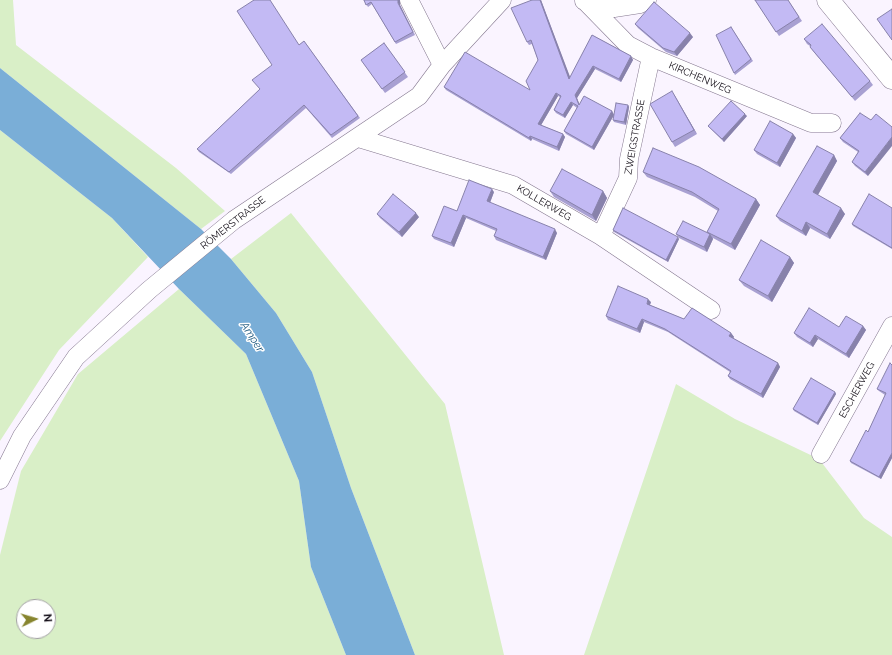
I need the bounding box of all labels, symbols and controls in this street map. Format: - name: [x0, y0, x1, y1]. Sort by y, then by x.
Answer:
- street label: KIRCHENWEG: [667, 59, 733, 97]
- street label: ZWEIGSTRASSE: [622, 99, 648, 175]
- street label: KOLLERWEG: [514, 183, 574, 223]
- street label: RÖMERSTRASSE: [198, 194, 268, 252]
- water label: Amper: [237, 320, 267, 354]
- street label: ESCHERWEG: [837, 360, 877, 420]
- north arrow: [16, 599, 56, 639]
- text: N: [41, 613, 54, 623]

